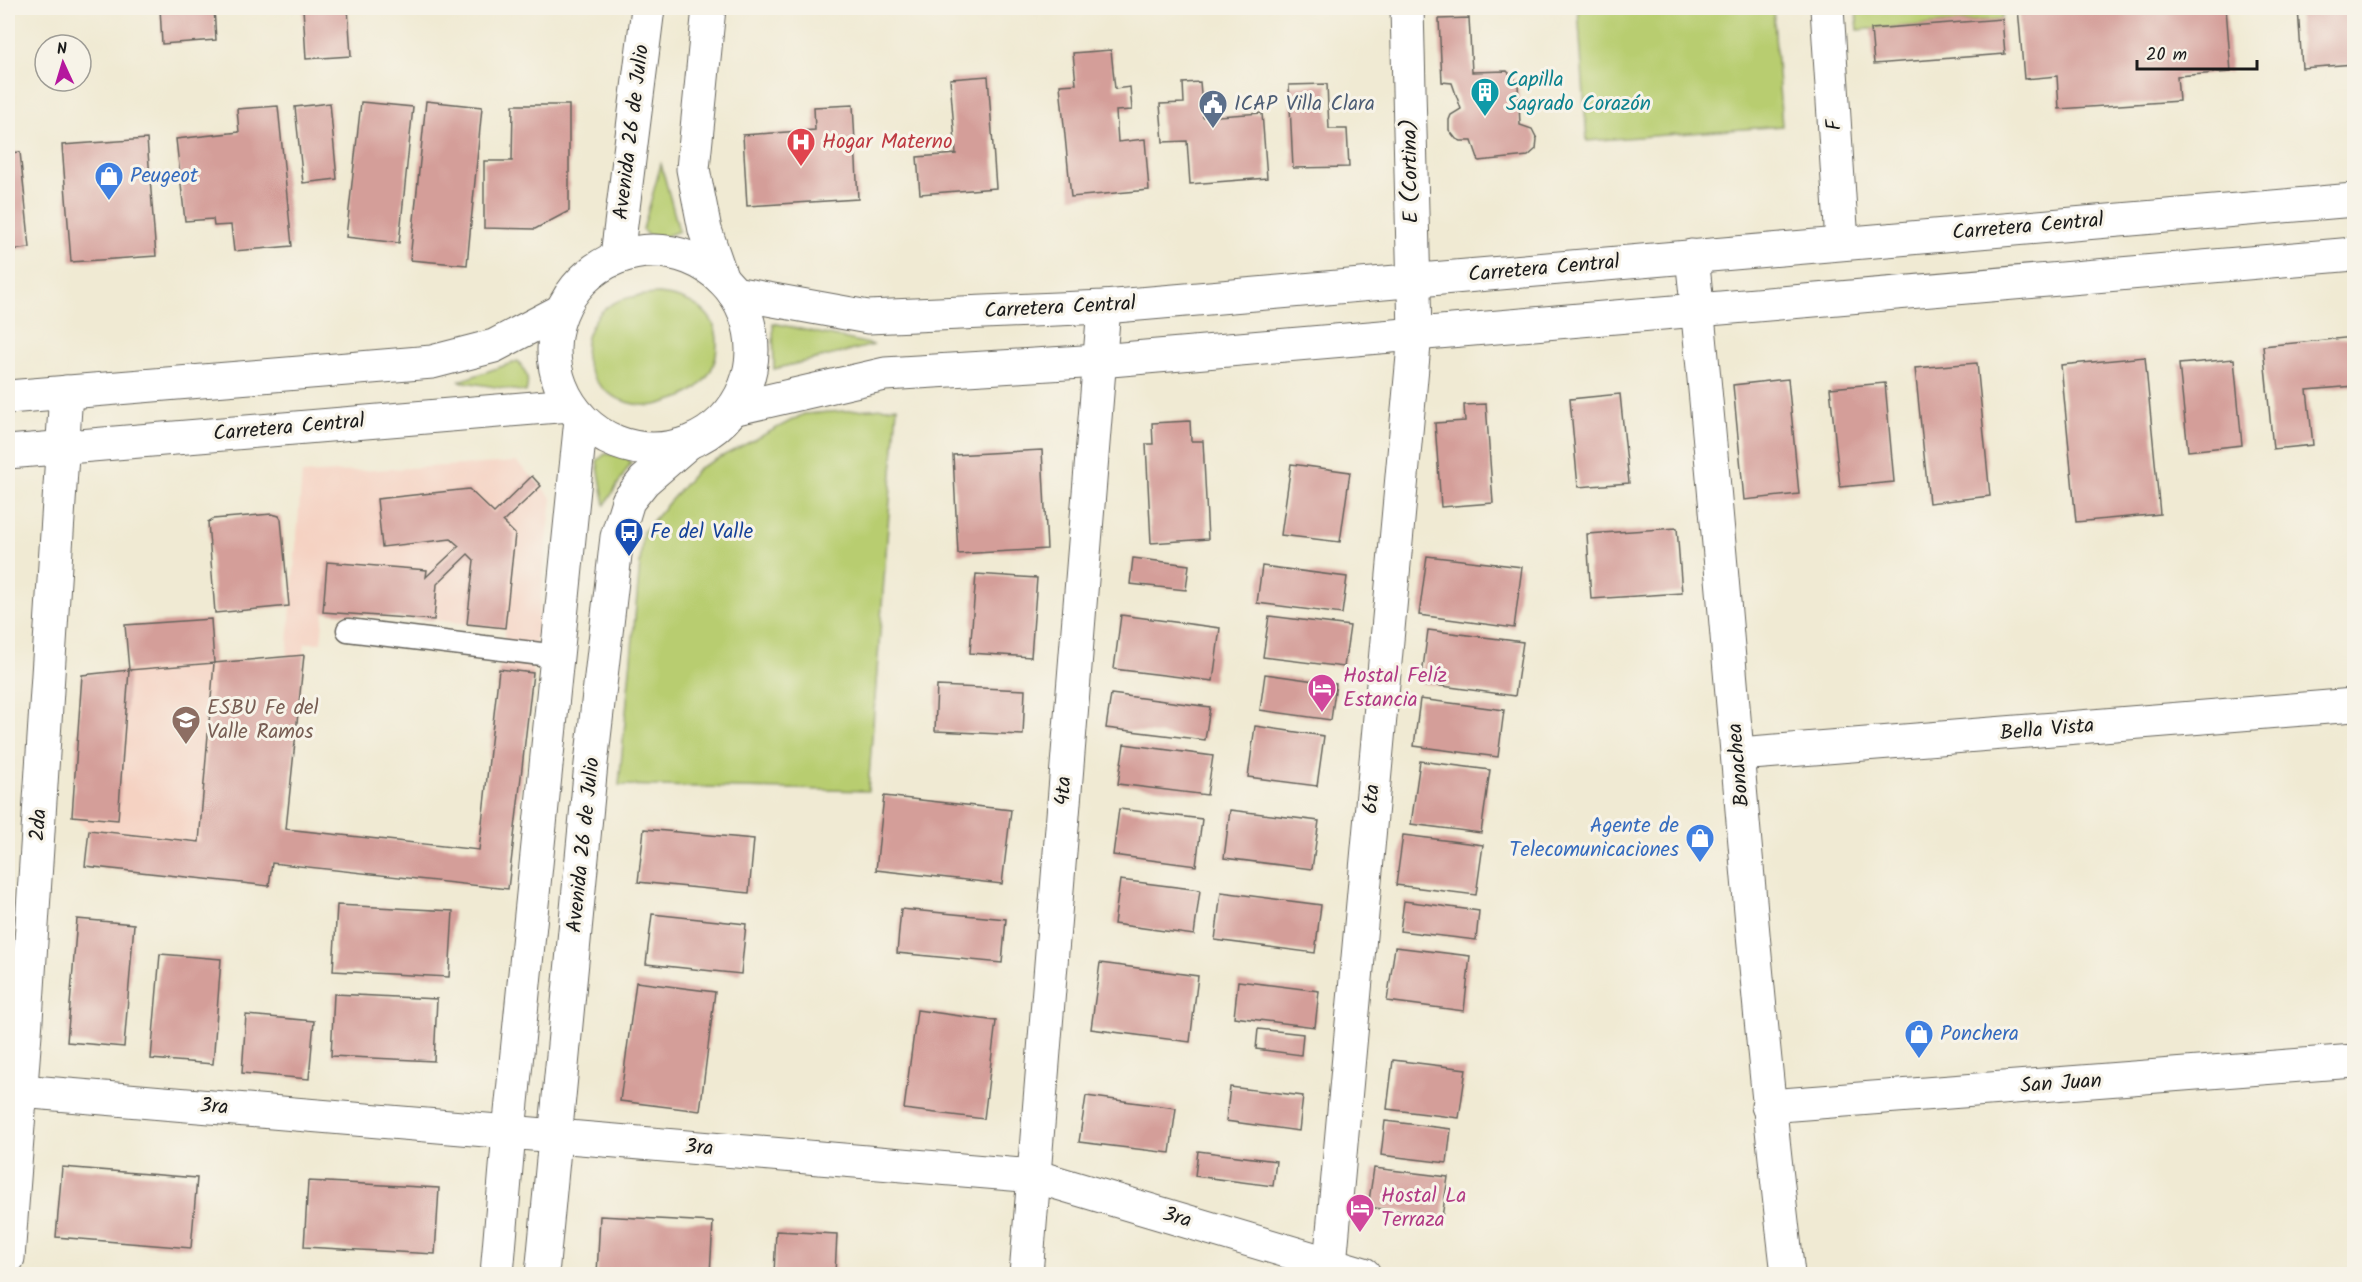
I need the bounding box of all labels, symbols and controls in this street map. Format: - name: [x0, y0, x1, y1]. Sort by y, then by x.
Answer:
- north arrow: [33, 33, 93, 93]
- scale bar: [2137, 33, 2257, 71]
- text: N: [56, 37, 68, 62]
- text: 20 m: [2146, 41, 2187, 70]
- street label: Avenida 26 de Julio: [605, 43, 659, 221]
- place label: Capilla Sagrado Corazón: [1506, 64, 1651, 121]
- building icon: Capilla Sagrado Corazón: [1469, 76, 1501, 118]
- public building icon: ICAP Villa Clara: [1197, 88, 1229, 130]
- place label: ICAP Villa Clara: [1234, 88, 1375, 121]
- street label: F: [1818, 116, 1852, 132]
- street label: E (Cortina): [1394, 118, 1428, 224]
- hospital icon: Hogar Materno: [785, 126, 817, 168]
- place label: Hogar Materno: [822, 126, 952, 159]
- shop icon: Peugeot: [93, 160, 125, 202]
- place label: Peugeot: [130, 160, 199, 193]
- street label: Carretera Central: [1951, 204, 2105, 250]
- street label: Carretera Central: [1467, 246, 1621, 292]
- street label: Carretera Central: [983, 288, 1137, 328]
- street label: Carretera Central: [212, 405, 366, 451]
- bus stop icon: Fe del Valle: [613, 516, 645, 558]
- place label: Fe del Valle: [650, 516, 754, 549]
- place label: Hostal Felíz Estancia: [1343, 660, 1447, 717]
- hotel icon: Hostal Felíz Estancia: [1306, 672, 1338, 714]
- place label: ESBU Fe del Valle Ramos: [207, 692, 319, 749]
- school or university icon: ESBU Fe del Valle Ramos: [170, 704, 202, 746]
- street label: Bella Vista: [1998, 709, 2096, 751]
- street label: Bonachea: [1719, 722, 1759, 808]
- street label: Avenida 26 de Julio: [558, 756, 610, 934]
- street label: 4ta: [1047, 775, 1081, 807]
- street label: 6ta: [1354, 783, 1390, 815]
- street label: 2da: [21, 808, 57, 842]
- place label: Agente de Telecomunicaciones: [1509, 810, 1680, 867]
- shop icon: Agente de Telecomunicaciones: [1684, 822, 1716, 864]
- shop icon: Ponchera: [1903, 1018, 1935, 1060]
- place label: Ponchera: [1940, 1018, 2019, 1051]
- street label: San Juan: [2019, 1065, 2103, 1103]
- street label: 3ra: [198, 1089, 230, 1125]
- street label: 3ra: [683, 1130, 715, 1166]
- place label: Hostal La Terraza: [1381, 1180, 1466, 1237]
- hotel icon: Hostal La Terraza: [1344, 1192, 1376, 1234]
- street label: 3ra: [1158, 1198, 1196, 1238]

